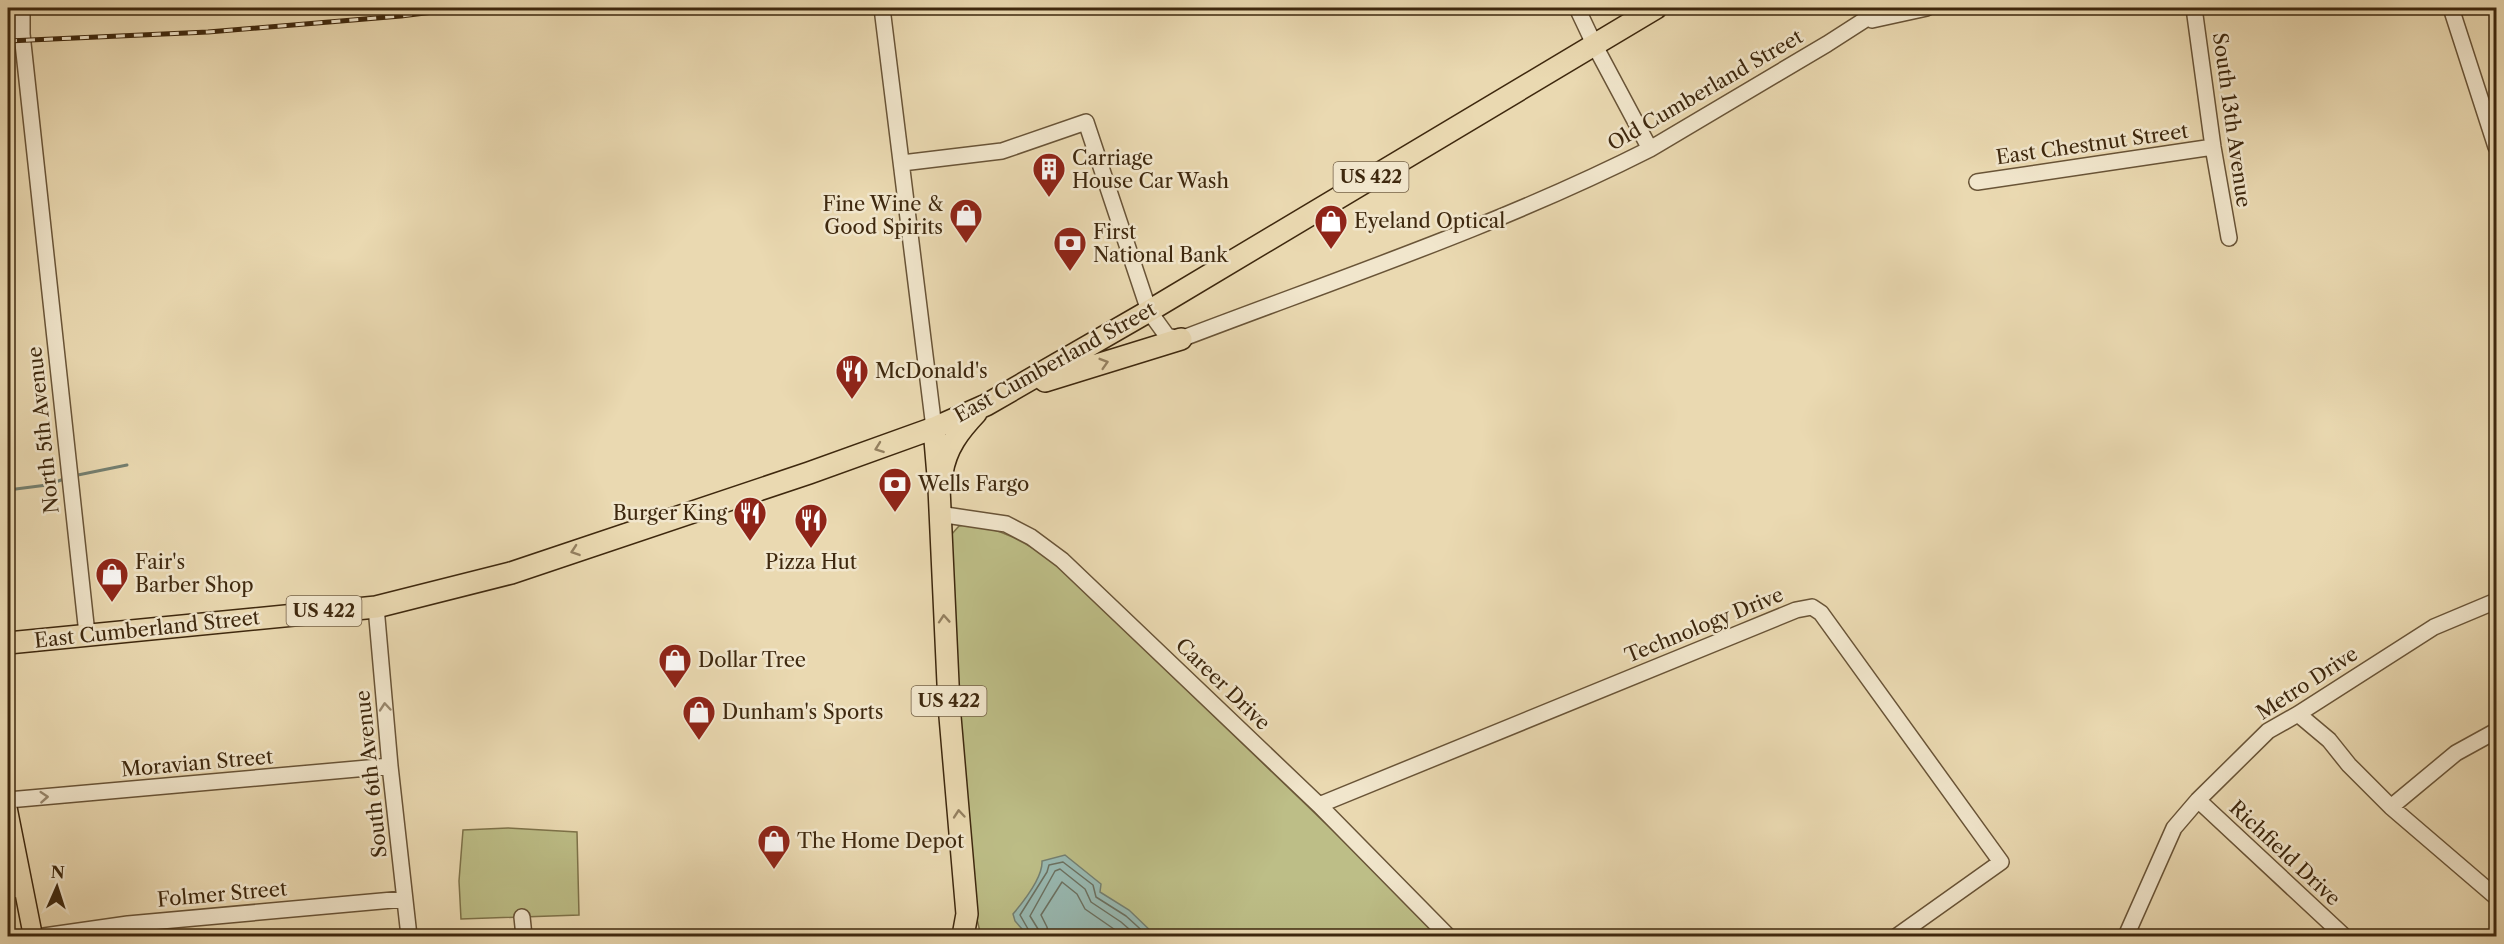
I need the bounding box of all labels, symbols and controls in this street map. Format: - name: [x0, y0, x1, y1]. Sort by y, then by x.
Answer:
- street label: Old Cumberland Street: [1603, 24, 1807, 156]
- street label: South 13th Avenue: [2208, 31, 2256, 209]
- street label: East Chestnut Street: [1994, 119, 2190, 169]
- place label: Carriage House Car Wash: [1072, 146, 1229, 193]
- building icon: Carriage House Car Wash: [1031, 151, 1067, 198]
- road number: US 422: [1334, 162, 1408, 192]
- place label: Fine Wine & Good Spirits: [823, 192, 943, 239]
- shop icon: Fine Wine & Good Spirits: [948, 197, 984, 244]
- shop icon: Eyeland Optical: [1313, 203, 1349, 250]
- place label: Eyeland Optical: [1354, 209, 1505, 233]
- place label: First National Bank: [1093, 220, 1229, 267]
- bank icon: First National Bank: [1052, 225, 1088, 272]
- street label: East Cumberland Street: [950, 297, 1160, 427]
- street label: North 5th Avenue: [22, 345, 64, 515]
- restaurant icon: McDonald's: [834, 353, 870, 400]
- one-way arrow: [1098, 358, 1109, 370]
- place label: McDonald's: [875, 359, 988, 383]
- one-way arrow: [874, 441, 885, 454]
- bank icon: Wells Fargo: [877, 466, 913, 513]
- place label: Wells Fargo: [917, 472, 1029, 496]
- restaurant icon: Burger King: [732, 495, 768, 542]
- place label: Burger King: [613, 501, 727, 525]
- restaurant icon: Pizza Hut: [793, 502, 829, 549]
- one-way arrow: [570, 544, 581, 557]
- place label: Fair's Barber Shop: [135, 550, 254, 597]
- place label: Pizza Hut: [765, 550, 857, 574]
- shop icon: Fair's Barber Shop: [94, 556, 130, 603]
- street label: Technology Drive: [1621, 582, 1787, 668]
- road number: US 422: [286, 596, 362, 626]
- street label: East Cumberland Street: [33, 605, 261, 653]
- one-way arrow: [938, 615, 951, 624]
- street label: Career Drive: [1171, 633, 1275, 735]
- street label: Metro Drive: [2252, 641, 2362, 725]
- shop icon: Dollar Tree: [657, 642, 693, 689]
- place label: Dollar Tree: [698, 648, 806, 672]
- road number: US 422: [912, 686, 986, 716]
- street label: South 6th Avenue: [350, 689, 392, 859]
- shop icon: Dunham's Sports: [681, 694, 717, 741]
- place label: Dunham's Sports: [722, 700, 883, 724]
- one-way arrow: [379, 703, 392, 712]
- street label: Moravian Street: [120, 744, 274, 782]
- one-way arrow: [39, 791, 48, 804]
- street label: Richfield Drive: [2225, 795, 2345, 911]
- one-way arrow: [953, 809, 966, 818]
- shop icon: The Home Depot: [756, 823, 792, 870]
- place label: The Home Depot: [797, 829, 964, 853]
- north arrow: [27, 857, 87, 917]
- text: N: [50, 862, 65, 882]
- street label: Folmer Street: [156, 876, 288, 912]

